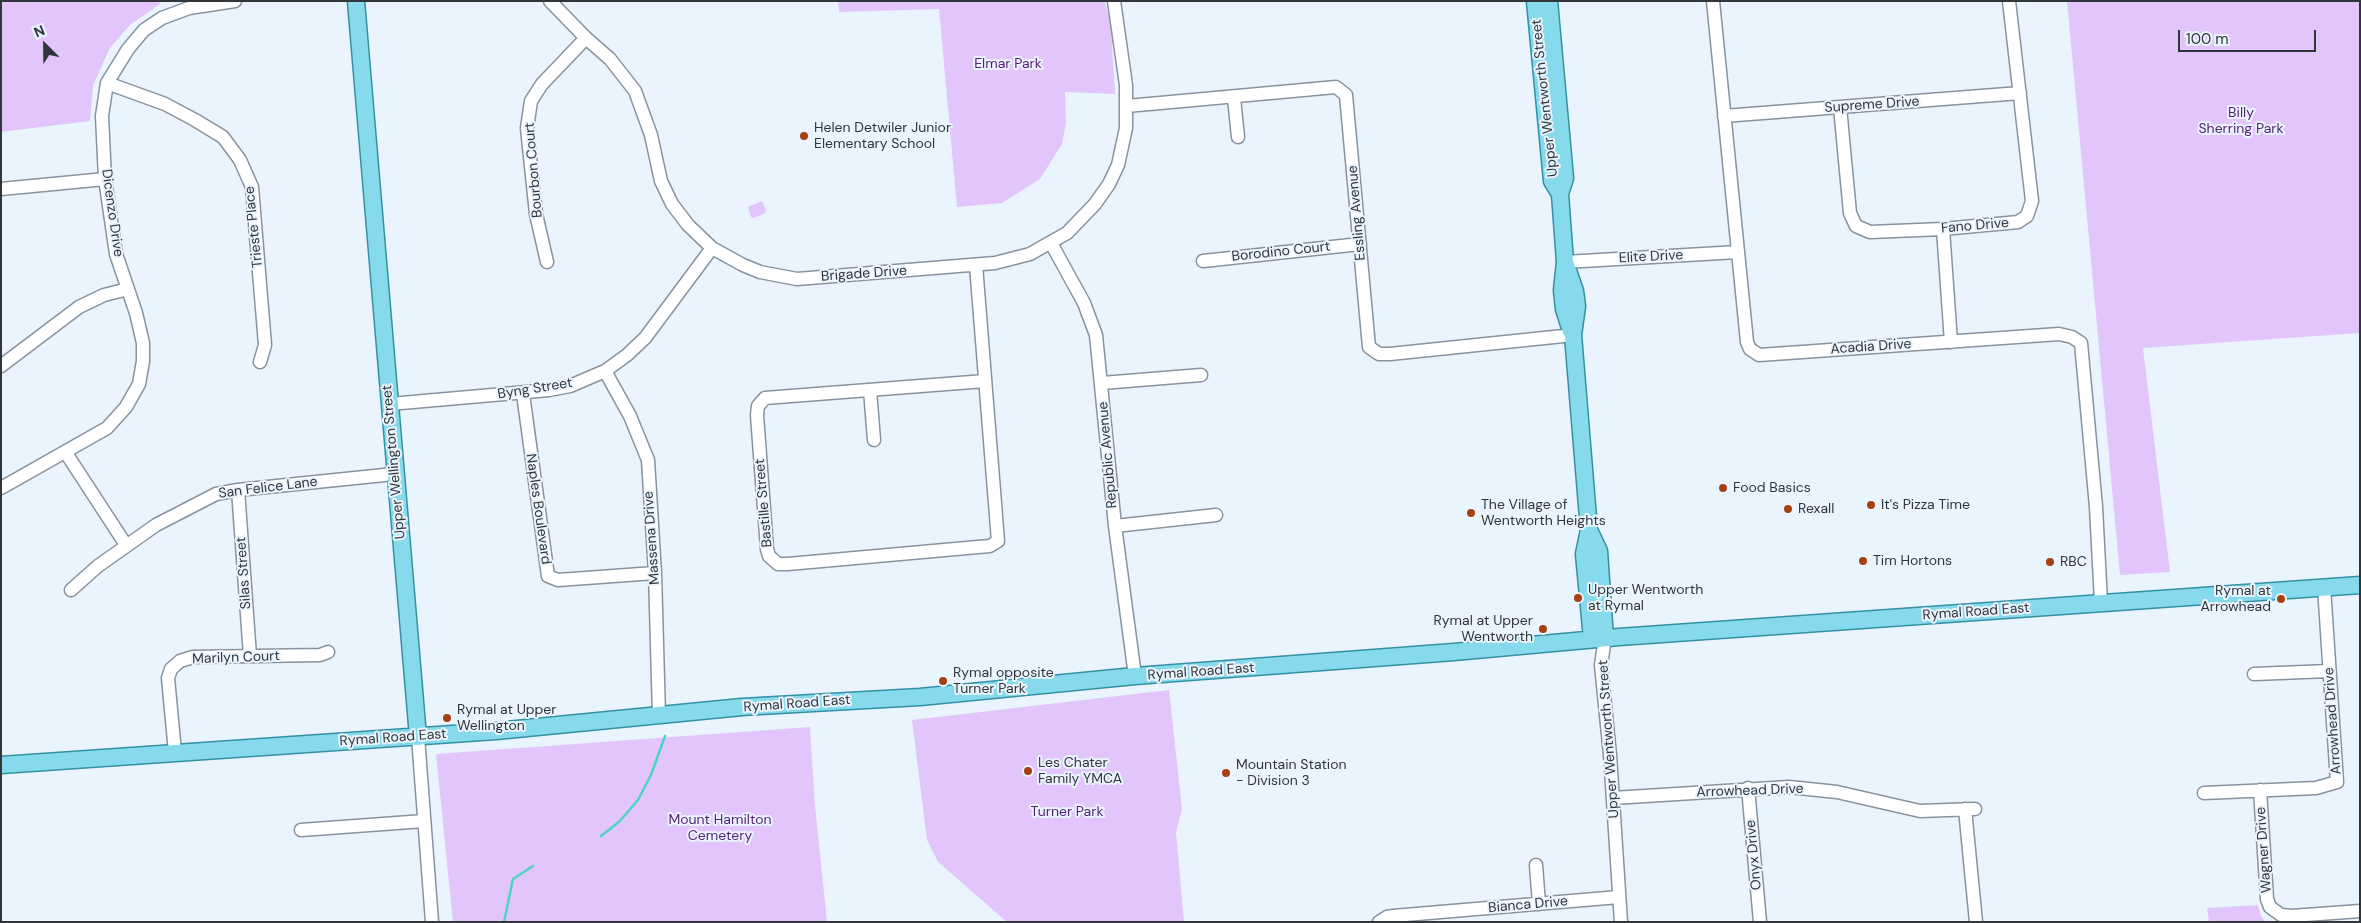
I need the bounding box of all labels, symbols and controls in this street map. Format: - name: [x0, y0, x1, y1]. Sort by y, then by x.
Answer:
- street label: Upper Wentworth Street: [1528, 18, 1562, 178]
- north arrow: [20, 20, 70, 70]
- scale bar: [2181, 20, 2318, 52]
- text: N: [31, 21, 47, 41]
- text: 100 m: [2186, 29, 2229, 49]
- park label: Elmar Park: [974, 56, 1042, 72]
- street label: Supreme Drive: [1824, 93, 1920, 117]
- park label: Billy Sherring Park: [2198, 105, 2284, 138]
- place label: Helen Detwiler Junior Elementary School: [814, 120, 951, 152]
- street label: Bourbon Court: [521, 122, 547, 218]
- marker: Helen Detwiler Junior Elementary School: [798, 130, 810, 142]
- street label: Essling Avenue: [1344, 165, 1370, 261]
- street label: Dicenzo Drive: [98, 168, 126, 258]
- street label: Trieste Place: [241, 185, 267, 269]
- street label: Fano Drive: [1940, 215, 2010, 237]
- street label: Borodino Court: [1231, 238, 1331, 266]
- street label: Elite Drive: [1618, 247, 1684, 267]
- street label: Brigade Drive: [821, 263, 907, 285]
- street label: Acadia Drive: [1830, 336, 1912, 358]
- street label: Byng Street: [496, 375, 574, 403]
- street label: Upper Wellington Street: [379, 384, 409, 540]
- street label: Republic Avenue: [1095, 401, 1121, 509]
- street label: Naples Boulevard: [522, 452, 554, 566]
- street label: Bastille Street: [752, 458, 776, 548]
- street label: San Felice Lane: [217, 474, 319, 502]
- place label: Food Basics: [1733, 480, 1811, 496]
- marker: Food Basics: [1717, 482, 1729, 494]
- street label: Massena Drive: [640, 491, 664, 585]
- place label: The Village of Wentworth Heights: [1481, 497, 1606, 530]
- place label: It's Pizza Time: [1881, 497, 1970, 513]
- marker: It's Pizza Time: [1865, 499, 1877, 511]
- place label: Rexall: [1798, 501, 1834, 517]
- marker: Rexall: [1782, 503, 1794, 515]
- marker: The Village of Wentworth Heights: [1465, 507, 1477, 519]
- street label: Silas Street: [233, 536, 255, 610]
- place label: Tim Hortons: [1873, 553, 1952, 569]
- place label: RBC: [2060, 554, 2087, 570]
- marker: Tim Hortons: [1857, 555, 1869, 567]
- marker: RBC: [2044, 556, 2056, 568]
- place label: Upper Wentworth at Rymal: [1588, 582, 1703, 614]
- place label: Rymal at Arrowhead: [2200, 583, 2271, 616]
- marker: Upper Wentworth at Rymal: [1572, 592, 1584, 604]
- marker: Rymal at Arrowhead: [2275, 593, 2287, 605]
- street label: Rymal Road East: [1922, 600, 2030, 624]
- place label: Rymal at Upper Wentworth: [1434, 613, 1533, 646]
- marker: Rymal at Upper Wentworth: [1537, 623, 1549, 635]
- street label: Marilyn Court: [192, 648, 280, 668]
- street label: Upper Wentworth Street: [1595, 659, 1623, 819]
- street label: Rymal Road East: [1147, 660, 1255, 684]
- place label: Rymal opposite Turner Park: [953, 665, 1054, 698]
- street label: Arrowhead Drive: [2321, 667, 2345, 775]
- marker: Rymal opposite Turner Park: [937, 675, 949, 687]
- street label: Rymal Road East: [743, 692, 851, 716]
- place label: Rymal at Upper Wellington: [457, 702, 556, 734]
- marker: Rymal at Upper Wellington: [441, 712, 453, 724]
- street label: Rymal Road East: [339, 726, 447, 750]
- place label: Les Chater Family YMCA: [1038, 755, 1122, 788]
- place label: Mountain Station - Division 3: [1236, 757, 1347, 790]
- marker: Les Chater Family YMCA: [1022, 765, 1034, 777]
- marker: Mountain Station - Division 3: [1220, 767, 1232, 779]
- street label: Arrowhead Drive: [1696, 781, 1804, 801]
- park label: Turner Park: [1031, 804, 1103, 820]
- street label: Wagner Drive: [2253, 806, 2275, 894]
- park label: Mount Hamilton Cemetery: [668, 812, 772, 844]
- street label: Onyx Drive: [1743, 819, 1765, 891]
- street label: Bianca Drive: [1487, 893, 1569, 917]

